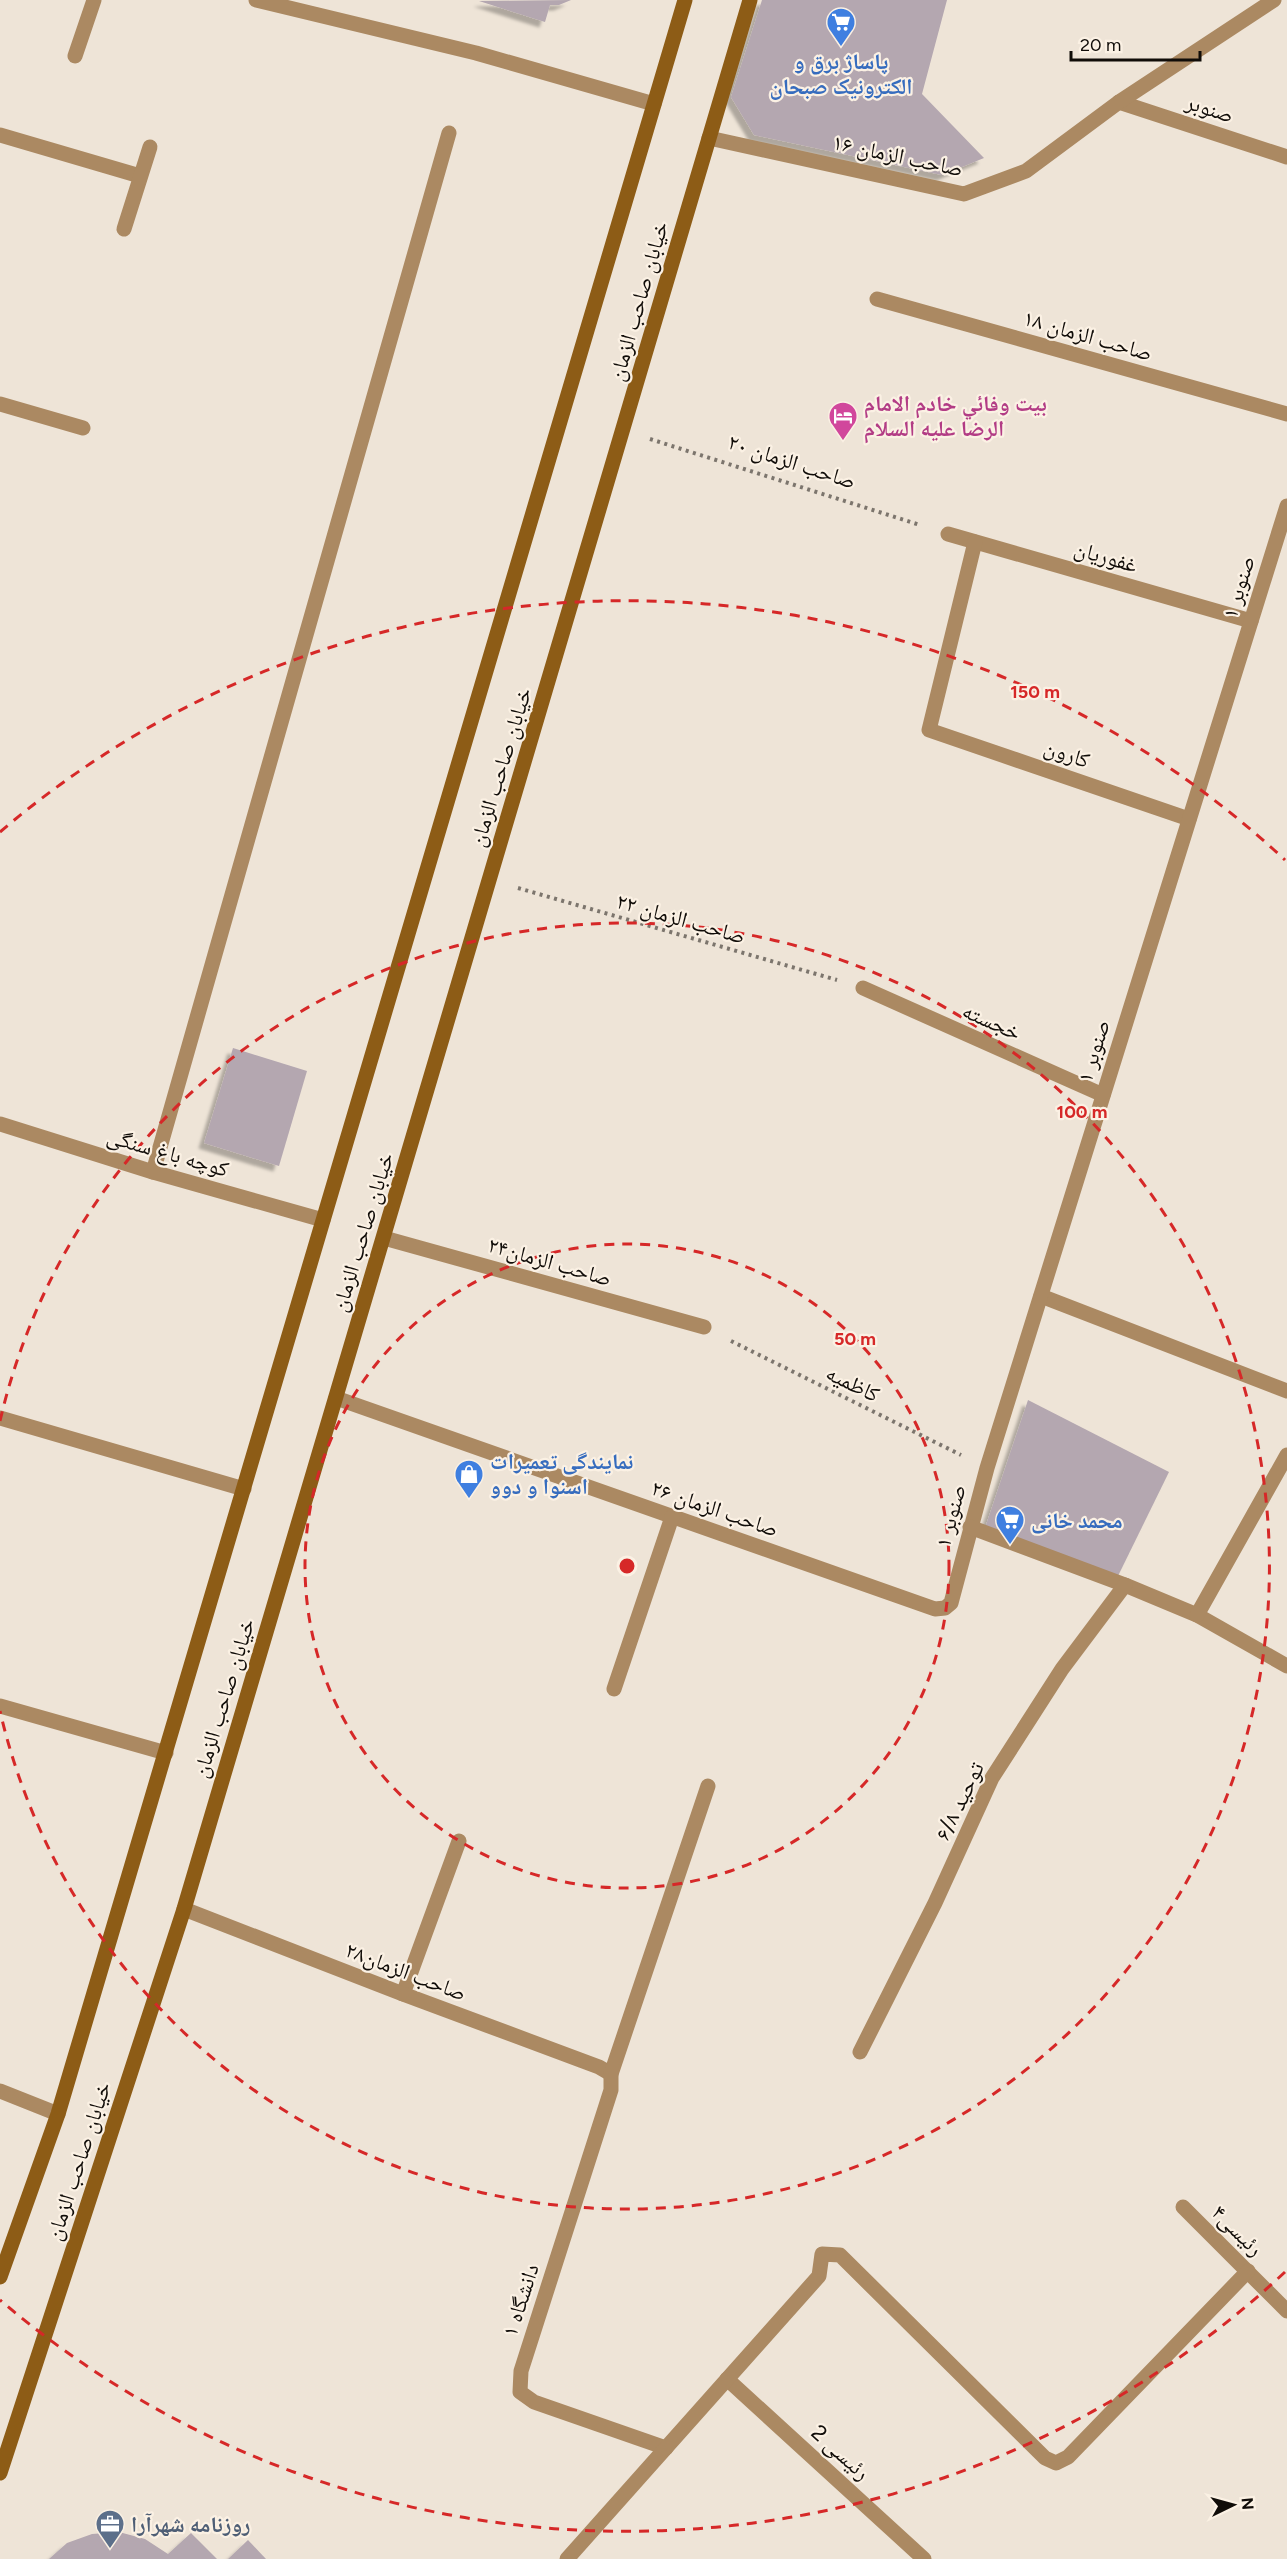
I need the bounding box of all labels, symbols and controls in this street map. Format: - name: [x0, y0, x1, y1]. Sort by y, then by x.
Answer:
- supermarket icon: پاساژ برق و الکترونیک صبحان: [825, 6, 857, 48]
- scale bar: [1071, 24, 1200, 62]
- text: 20 m: [1080, 34, 1121, 56]
- place label: پاساژ برق و الکترونیک صبحان: [770, 48, 912, 100]
- street label: صنوبر: [1181, 88, 1237, 129]
- street label: صاحب الزمان ۱۶: [830, 128, 966, 182]
- street label: خیابان صاحب الزمان: [603, 218, 674, 384]
- street label: صاحب الزمان ۱۸: [1020, 304, 1155, 367]
- place label: بيت وفائي خادم الامام الرضا عليه السلام: [864, 390, 1047, 444]
- hotel icon: بيت وفائي خادم الامام الرضا عليه السلام: [827, 400, 859, 442]
- street label: صاحب الزمان ۲۰: [725, 428, 859, 495]
- street label: غفوریان: [1071, 535, 1141, 578]
- street label: صنوبر ۱: [1216, 552, 1261, 622]
- text: 150 m: [1010, 681, 1060, 703]
- street label: خیابان صاحب الزمان: [463, 684, 538, 850]
- street label: کارون: [1041, 733, 1093, 774]
- street label: صاحب الزمان ۲۲: [613, 887, 748, 950]
- street label: خجسته: [958, 997, 1025, 1046]
- street label: صنوبر ۱: [1071, 1016, 1116, 1086]
- text: 100 m: [1057, 1101, 1107, 1123]
- street label: کوچه باغ سنگی: [104, 1122, 232, 1183]
- street label: خیابان صاحب الزمان: [325, 1149, 400, 1315]
- street label: صاحب الزمان۲۴: [485, 1231, 615, 1292]
- text: 50 m: [834, 1328, 876, 1350]
- street label: کاظمیه: [822, 1359, 884, 1408]
- place label: نمایندگی تعمیرات اسنوا و دوو: [490, 1448, 633, 1500]
- shop icon: نمایندگی تعمیرات اسنوا و دوو: [453, 1458, 485, 1500]
- street label: صاحب الزمان ۲۶: [648, 1474, 782, 1543]
- street label: صنوبر ۱: [929, 1482, 972, 1551]
- supermarket icon: محمد خانی: [994, 1504, 1026, 1546]
- place label: محمد خانی: [1031, 1507, 1123, 1534]
- centre of rings: [617, 1556, 637, 1576]
- street label: خیابان صاحب الزمان: [186, 1615, 261, 1781]
- street label: توحید ۶/۸: [929, 1757, 990, 1845]
- street label: صاحب الزمان۲۸: [342, 1936, 470, 2007]
- street label: خیابان صاحب الزمان: [40, 2079, 117, 2244]
- street label: رئیسی۴: [1206, 2199, 1269, 2262]
- street label: دانشگاه ۱: [496, 2260, 545, 2340]
- street label: رئیسی 2: [806, 2419, 876, 2486]
- north arrow: [1203, 2475, 1263, 2535]
- text: N: [1237, 2497, 1257, 2511]
- office icon: روزنامه شهرآرا: [94, 2508, 126, 2550]
- place label: روزنامه شهرآرا: [131, 2511, 250, 2538]

